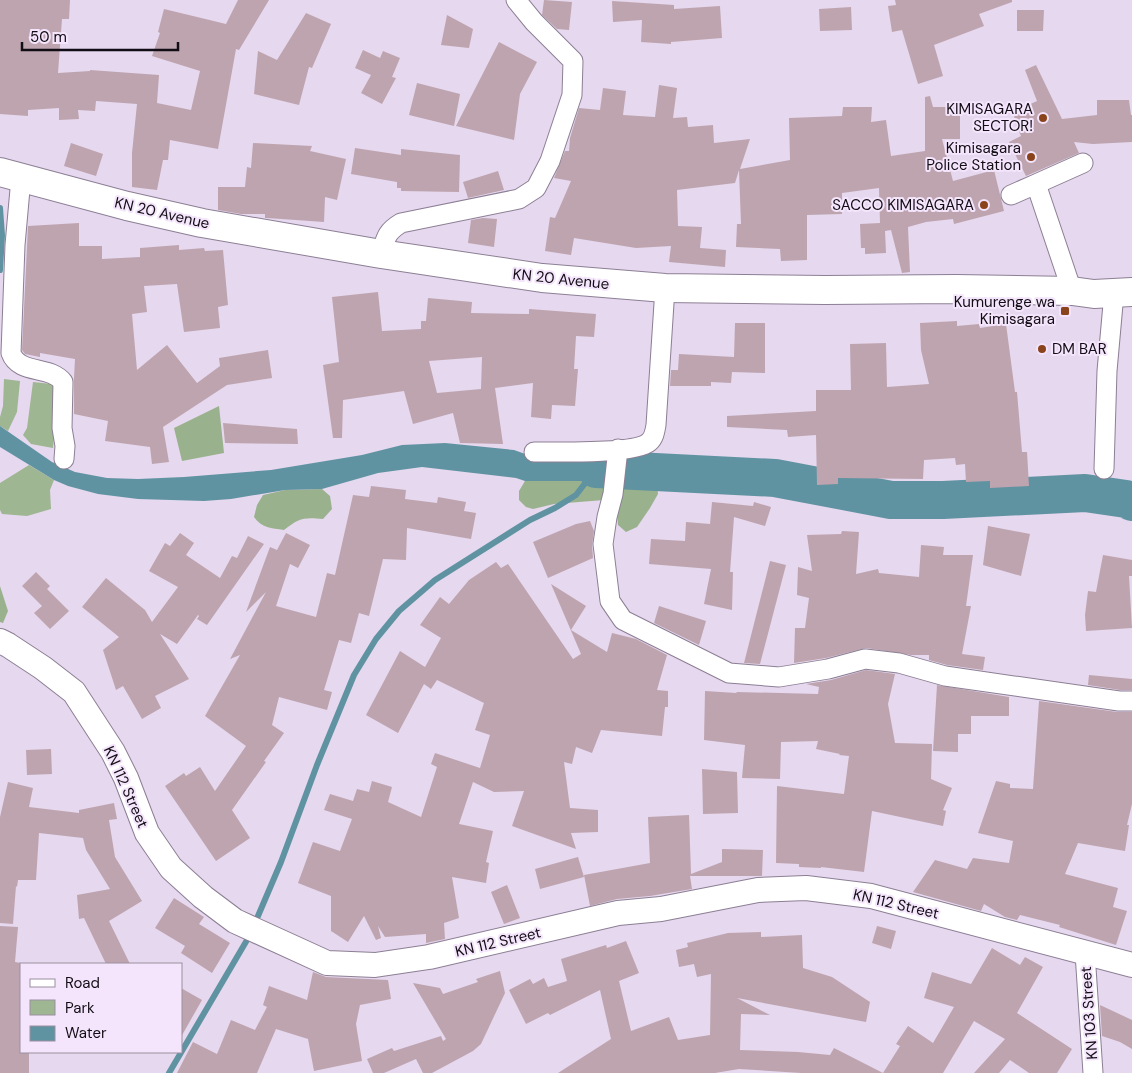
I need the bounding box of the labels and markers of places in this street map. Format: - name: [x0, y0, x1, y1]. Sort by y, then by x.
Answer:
- place label: KIMISAGARA SECTOR!: [946, 99, 1033, 136]
- marker: KIMISAGARA SECTOR!: [1037, 112, 1049, 124]
- place label: Kimisagara Police Station: [926, 138, 1021, 175]
- marker: Kimisagara Police Station: [1025, 151, 1037, 163]
- place label: SACCO KIMISAGARA: [832, 195, 974, 215]
- marker: SACCO KIMISAGARA: [978, 199, 990, 211]
- place label: Kumurenge wa Kimisagara: [954, 292, 1055, 329]
- marker: Kumurenge wa Kimisagara: [1059, 305, 1071, 317]
- place label: DM BAR: [1052, 339, 1107, 359]
- marker: DM BAR: [1036, 343, 1048, 355]

